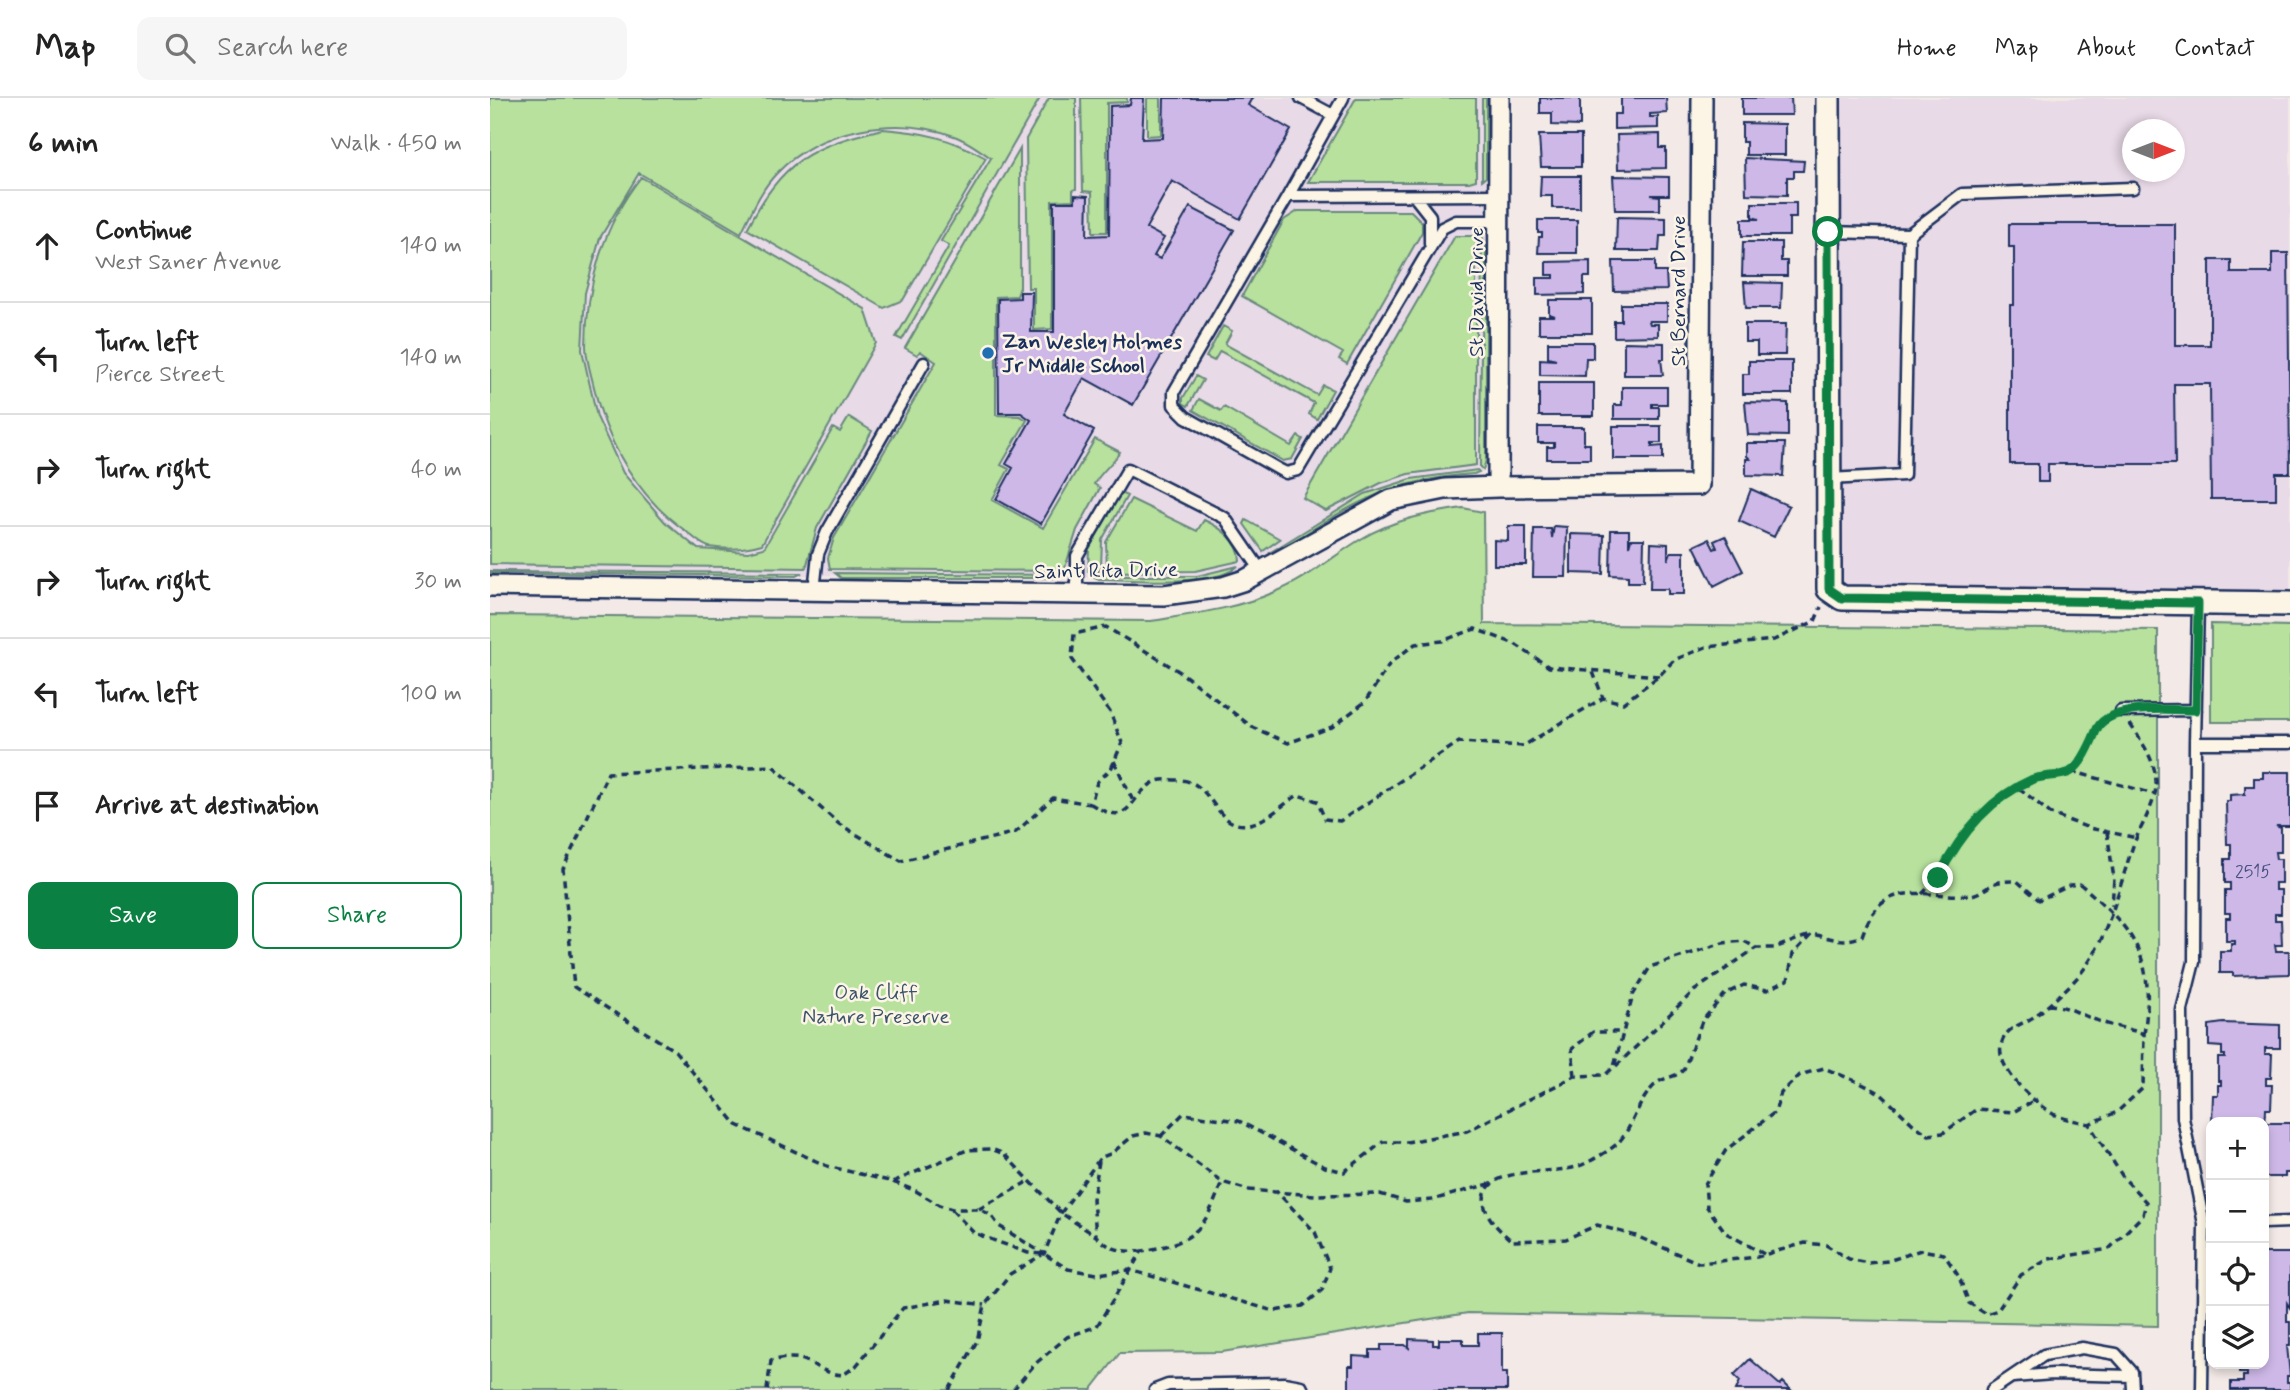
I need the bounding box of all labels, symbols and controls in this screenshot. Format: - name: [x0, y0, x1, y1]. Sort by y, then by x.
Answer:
- search box: [137, 17, 627, 80]
- text: Map: [35, 26, 95, 70]
- icon: search: [161, 29, 199, 67]
- text: Search here: [217, 31, 348, 65]
- text: Home: [1897, 33, 1957, 64]
- text: Map: [1995, 33, 2039, 64]
- text: About: [2077, 33, 2136, 64]
- text: Contact: [2174, 33, 2255, 64]
- north arrow: [2122, 119, 2185, 182]
- text: 6 min: [28, 124, 99, 163]
- text: Walk · 450 m: [331, 129, 462, 159]
- text: Continue: [95, 214, 192, 248]
- street label: St Bernard Drive: [1665, 215, 1693, 367]
- route start: [1812, 216, 1843, 247]
- icon: ahead: [28, 227, 66, 265]
- street label: St David Drive: [1463, 227, 1491, 357]
- text: 140 m: [399, 231, 462, 261]
- text: West Saner Avenue: [95, 248, 281, 278]
- text: Turn left: [95, 326, 199, 360]
- place label: Zan Wesley Holmes Jr Middle School: [1002, 328, 1183, 380]
- icon: left: [28, 339, 66, 377]
- text: 140 m: [399, 343, 462, 373]
- marker: Zan Wesley Holmes Jr Middle School: [980, 345, 996, 361]
- text: Pierce Street: [95, 360, 225, 390]
- icon: right: [28, 451, 66, 489]
- text: Turn right: [95, 453, 211, 487]
- text: 40 m: [411, 455, 462, 485]
- street label: Saint Rita Drive: [1034, 556, 1178, 586]
- icon: right: [28, 563, 66, 601]
- text: Turn right: [95, 565, 211, 599]
- text: 30 m: [414, 567, 462, 597]
- icon: left: [28, 675, 66, 713]
- text: Turn left: [95, 677, 199, 711]
- text: 100 m: [400, 679, 462, 709]
- icon: arrive: [28, 787, 66, 825]
- text: Arrive at destination: [95, 789, 319, 823]
- house number: 2515: [2235, 860, 2271, 884]
- route end: [1922, 862, 1953, 893]
- button: Save: [28, 882, 238, 949]
- button: Share: [252, 882, 462, 949]
- park label: Oak Cliff Nature Preserve: [802, 979, 950, 1031]
- map controls: [2206, 1117, 2269, 1369]
- button: +: [2206, 1117, 2269, 1180]
- button: −: [2206, 1180, 2269, 1243]
- button: locate: [2206, 1243, 2269, 1306]
- button: layers: [2206, 1306, 2269, 1369]

